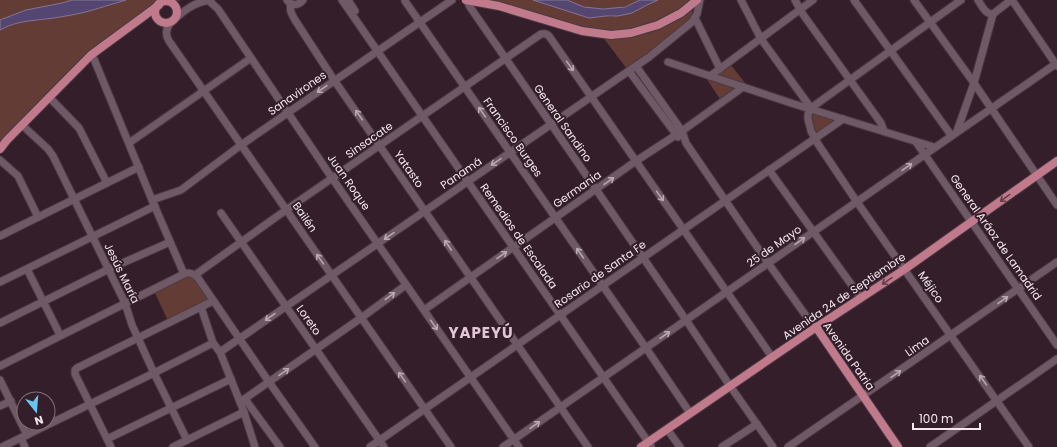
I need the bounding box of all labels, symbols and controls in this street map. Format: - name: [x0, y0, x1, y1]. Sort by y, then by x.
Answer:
- one-way arrow: [566, 60, 574, 71]
- street label: Sanavirones: [265, 67, 330, 119]
- street label: General Sandino: [530, 81, 596, 165]
- one-way arrow: [317, 85, 328, 93]
- street label: Francisco Burges: [480, 94, 547, 180]
- one-way arrow: [478, 107, 486, 118]
- one-way arrow: [355, 110, 363, 121]
- street label: Sinsacate: [342, 118, 396, 162]
- street label: Yatasto: [390, 147, 428, 191]
- street label: Juan Roque: [324, 151, 374, 213]
- street label: Panamá: [437, 153, 485, 193]
- one-way arrow: [491, 158, 502, 166]
- one-way arrow: [901, 163, 912, 171]
- street label: Germania: [550, 167, 604, 211]
- street label: General Aráoz de Lamadrid: [946, 171, 1046, 303]
- one-way arrow: [603, 177, 614, 185]
- street label: Remedios de Escalada: [477, 180, 561, 292]
- one-way arrow: [656, 190, 664, 201]
- one-way arrow: [1000, 194, 1011, 202]
- street label: Bailén: [289, 199, 321, 235]
- street label: 25 de Mayo: [743, 221, 805, 271]
- one-way arrow: [384, 232, 395, 240]
- street label: Rosario de Santa Fe: [551, 236, 649, 312]
- one-way arrow: [795, 237, 806, 245]
- street label: Jesús María: [101, 240, 143, 306]
- one-way arrow: [444, 240, 452, 251]
- one-way arrow: [576, 248, 584, 259]
- street label: Avenida 24 de Septiembre: [779, 249, 909, 343]
- one-way arrow: [496, 251, 507, 259]
- one-way arrow: [316, 254, 324, 265]
- street label: Méjico: [914, 268, 948, 306]
- one-way arrow: [882, 277, 893, 285]
- one-way arrow: [384, 292, 395, 300]
- one-way arrow: [997, 296, 1008, 304]
- street label: Loreto: [293, 302, 325, 338]
- one-way arrow: [265, 313, 276, 321]
- one-way arrow: [430, 319, 438, 330]
- street label: Avenida Patria: [819, 319, 879, 393]
- district label: YAPEYÚ: [448, 322, 514, 343]
- one-way arrow: [659, 331, 670, 339]
- street label: Lima: [902, 332, 932, 360]
- one-way arrow: [278, 368, 289, 376]
- one-way arrow: [890, 370, 901, 378]
- one-way arrow: [398, 372, 406, 383]
- one-way arrow: [979, 375, 987, 386]
- north arrow: [16, 391, 56, 431]
- scale bar: [913, 405, 980, 431]
- text: 100 m: [919, 410, 953, 427]
- text: N: [33, 412, 45, 429]
- one-way arrow: [529, 421, 540, 429]

